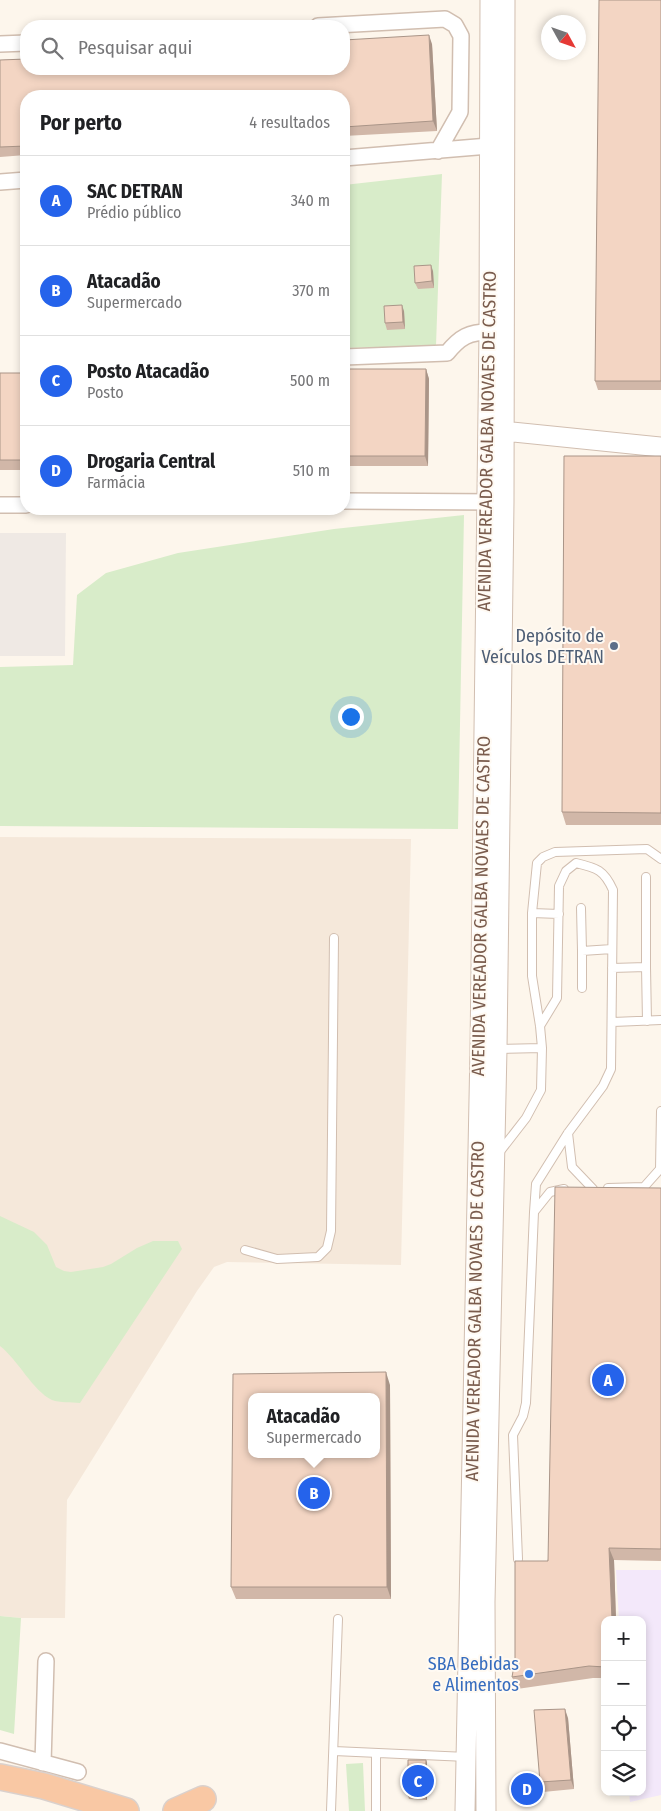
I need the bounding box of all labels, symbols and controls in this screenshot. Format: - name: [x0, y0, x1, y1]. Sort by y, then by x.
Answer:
- north arrow: [541, 15, 586, 60]
- search box: [20, 20, 350, 75]
- icon: search: [38, 34, 66, 62]
- text: Pesquisar aqui: [78, 36, 192, 59]
- text: Por perto: [40, 110, 122, 136]
- text: 4 resultados: [249, 113, 330, 132]
- text: SAC DETRAN: [87, 180, 183, 203]
- text: A: [52, 191, 60, 210]
- text: 340 m: [291, 191, 330, 210]
- text: Prédio público: [87, 203, 181, 222]
- text: Atacadão: [87, 270, 161, 293]
- street label: AVENIDA VEREADOR GALBA NOVAES DE CASTRO: [473, 271, 501, 611]
- text: B: [52, 281, 60, 300]
- text: 370 m: [292, 281, 330, 300]
- text: Supermercado: [87, 293, 182, 312]
- text: Posto Atacadão: [87, 360, 209, 383]
- text: C: [52, 371, 60, 390]
- text: 500 m: [290, 371, 330, 390]
- text: Posto: [87, 383, 124, 402]
- text: Drogaria Central: [87, 450, 215, 473]
- text: D: [51, 461, 61, 480]
- text: 510 m: [293, 461, 330, 480]
- text: Farmácia: [87, 473, 145, 492]
- place label: Depósito de Veículos DETRAN: [481, 625, 604, 668]
- marker: Depósito de Veículos DETRAN: [608, 640, 620, 652]
- your location: [338, 704, 364, 730]
- street label: AVENIDA VEREADOR GALBA NOVAES DE CASTRO: [467, 736, 495, 1076]
- street label: AVENIDA VEREADOR GALBA NOVAES DE CASTRO: [461, 1141, 489, 1481]
- pin: A: [592, 1361, 624, 1399]
- popup: [248, 1393, 380, 1458]
- text: Atacadão: [266, 1405, 340, 1428]
- text: Supermercado: [266, 1428, 362, 1447]
- pin: B: [298, 1474, 330, 1512]
- map controls: [601, 1616, 646, 1796]
- button: +: [601, 1616, 646, 1661]
- place label: SBA Bebidas e Alimentos: [428, 1653, 519, 1696]
- button: −: [601, 1661, 646, 1706]
- marker: SBA Bebidas e Alimentos: [523, 1668, 535, 1680]
- button: locate: [601, 1706, 646, 1751]
- button: layers: [601, 1751, 646, 1796]
- pin: C: [402, 1762, 434, 1800]
- pin: D: [511, 1770, 543, 1808]

